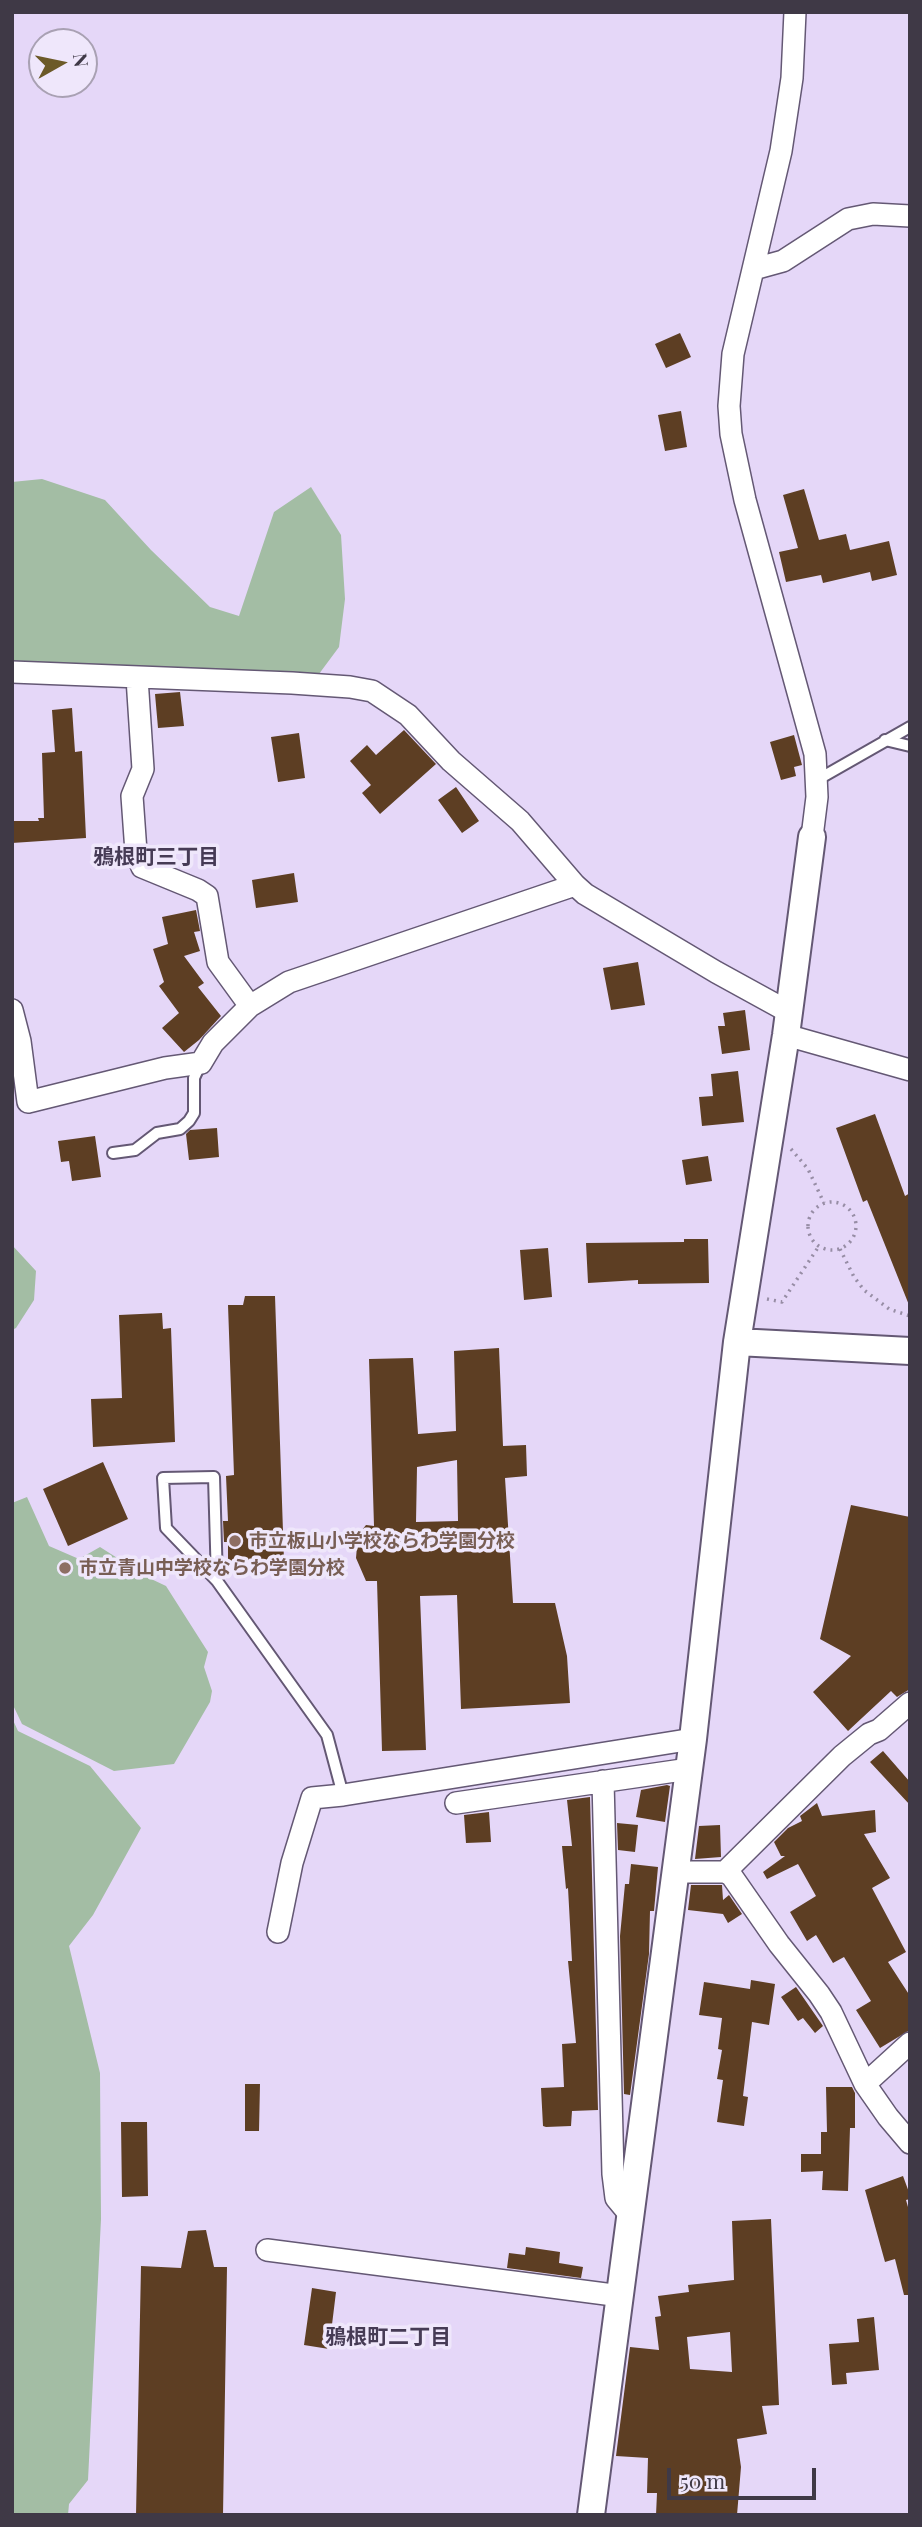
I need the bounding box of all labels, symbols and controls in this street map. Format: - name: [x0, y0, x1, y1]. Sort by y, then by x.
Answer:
- north arrow: [28, 28, 98, 98]
- text: N: [68, 51, 96, 69]
- district label: 鴉根町三丁目: [93, 844, 219, 870]
- place label: 市立板山小学校ならわ学園分校: [249, 1530, 515, 1552]
- marker: 市立板山小学校ならわ学園分校: [227, 1533, 243, 1549]
- place label: 市立青山中学校ならわ学園分校: [79, 1557, 345, 1579]
- marker: 市立青山中学校ならわ学園分校: [57, 1560, 73, 1576]
- district label: 鴉根町二丁目: [325, 2324, 451, 2350]
- scale bar: [670, 2454, 819, 2498]
- text: 50 m: [680, 2466, 725, 2494]

